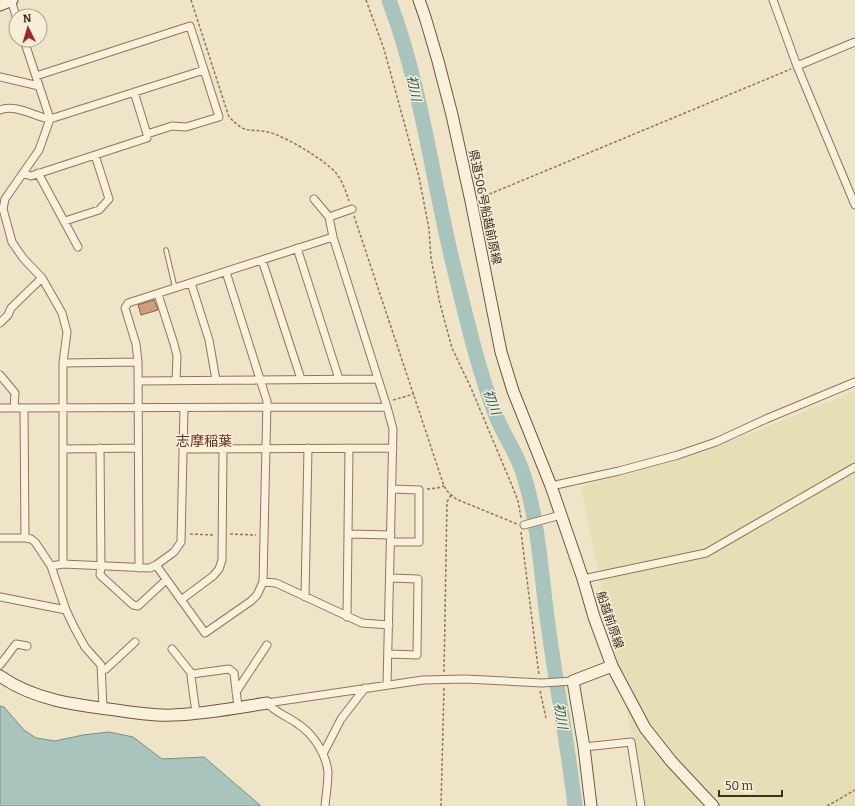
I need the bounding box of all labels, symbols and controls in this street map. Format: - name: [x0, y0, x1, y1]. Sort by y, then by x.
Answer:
- north arrow: [8, 8, 48, 48]
- text: N: [22, 12, 32, 25]
- water label: 初川: [404, 74, 424, 104]
- street label: 県道506号船越前原線: [466, 148, 504, 266]
- water label: 初川: [481, 387, 504, 419]
- district label: 志摩稲葉: [176, 433, 232, 450]
- street label: 船越前原線: [594, 589, 626, 651]
- water label: 初川: [552, 702, 571, 732]
- scale bar: [719, 772, 782, 798]
- text: 50 m: [725, 779, 754, 793]

